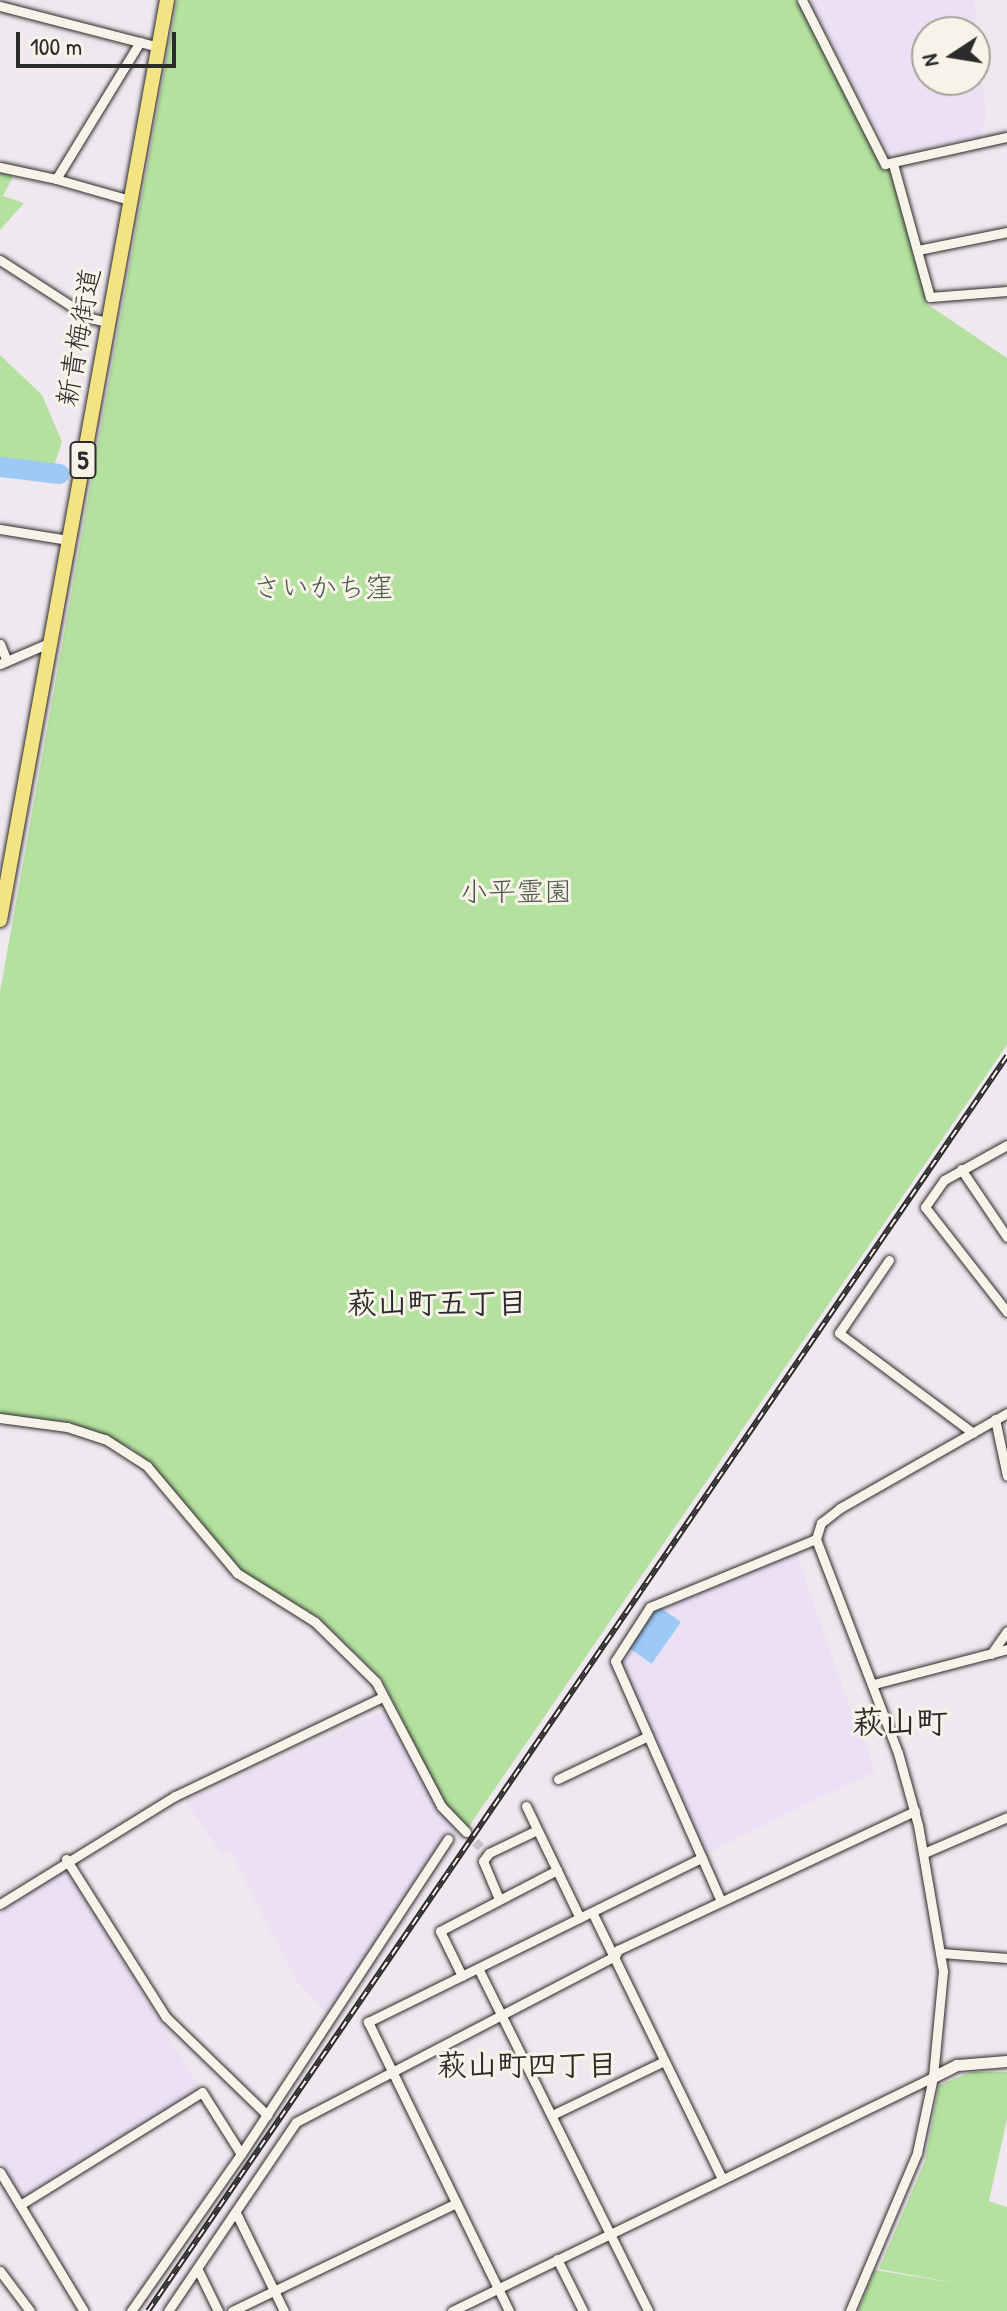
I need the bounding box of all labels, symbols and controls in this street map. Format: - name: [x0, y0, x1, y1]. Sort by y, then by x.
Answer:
- scale bar: [20, 16, 180, 66]
- north arrow: [911, 16, 991, 96]
- text: 100 m: [30, 30, 82, 62]
- text: N: [914, 52, 945, 69]
- street label: 新青梅街道: [49, 265, 107, 409]
- road number: 5: [69, 438, 97, 482]
- park label: さいかち窪: [253, 570, 393, 604]
- park label: 小平霊園: [460, 874, 572, 908]
- district label: 萩山町五丁目: [347, 1284, 527, 1320]
- district label: 萩山町: [852, 1703, 948, 1741]
- district label: 萩山町四丁目: [437, 2046, 617, 2082]

